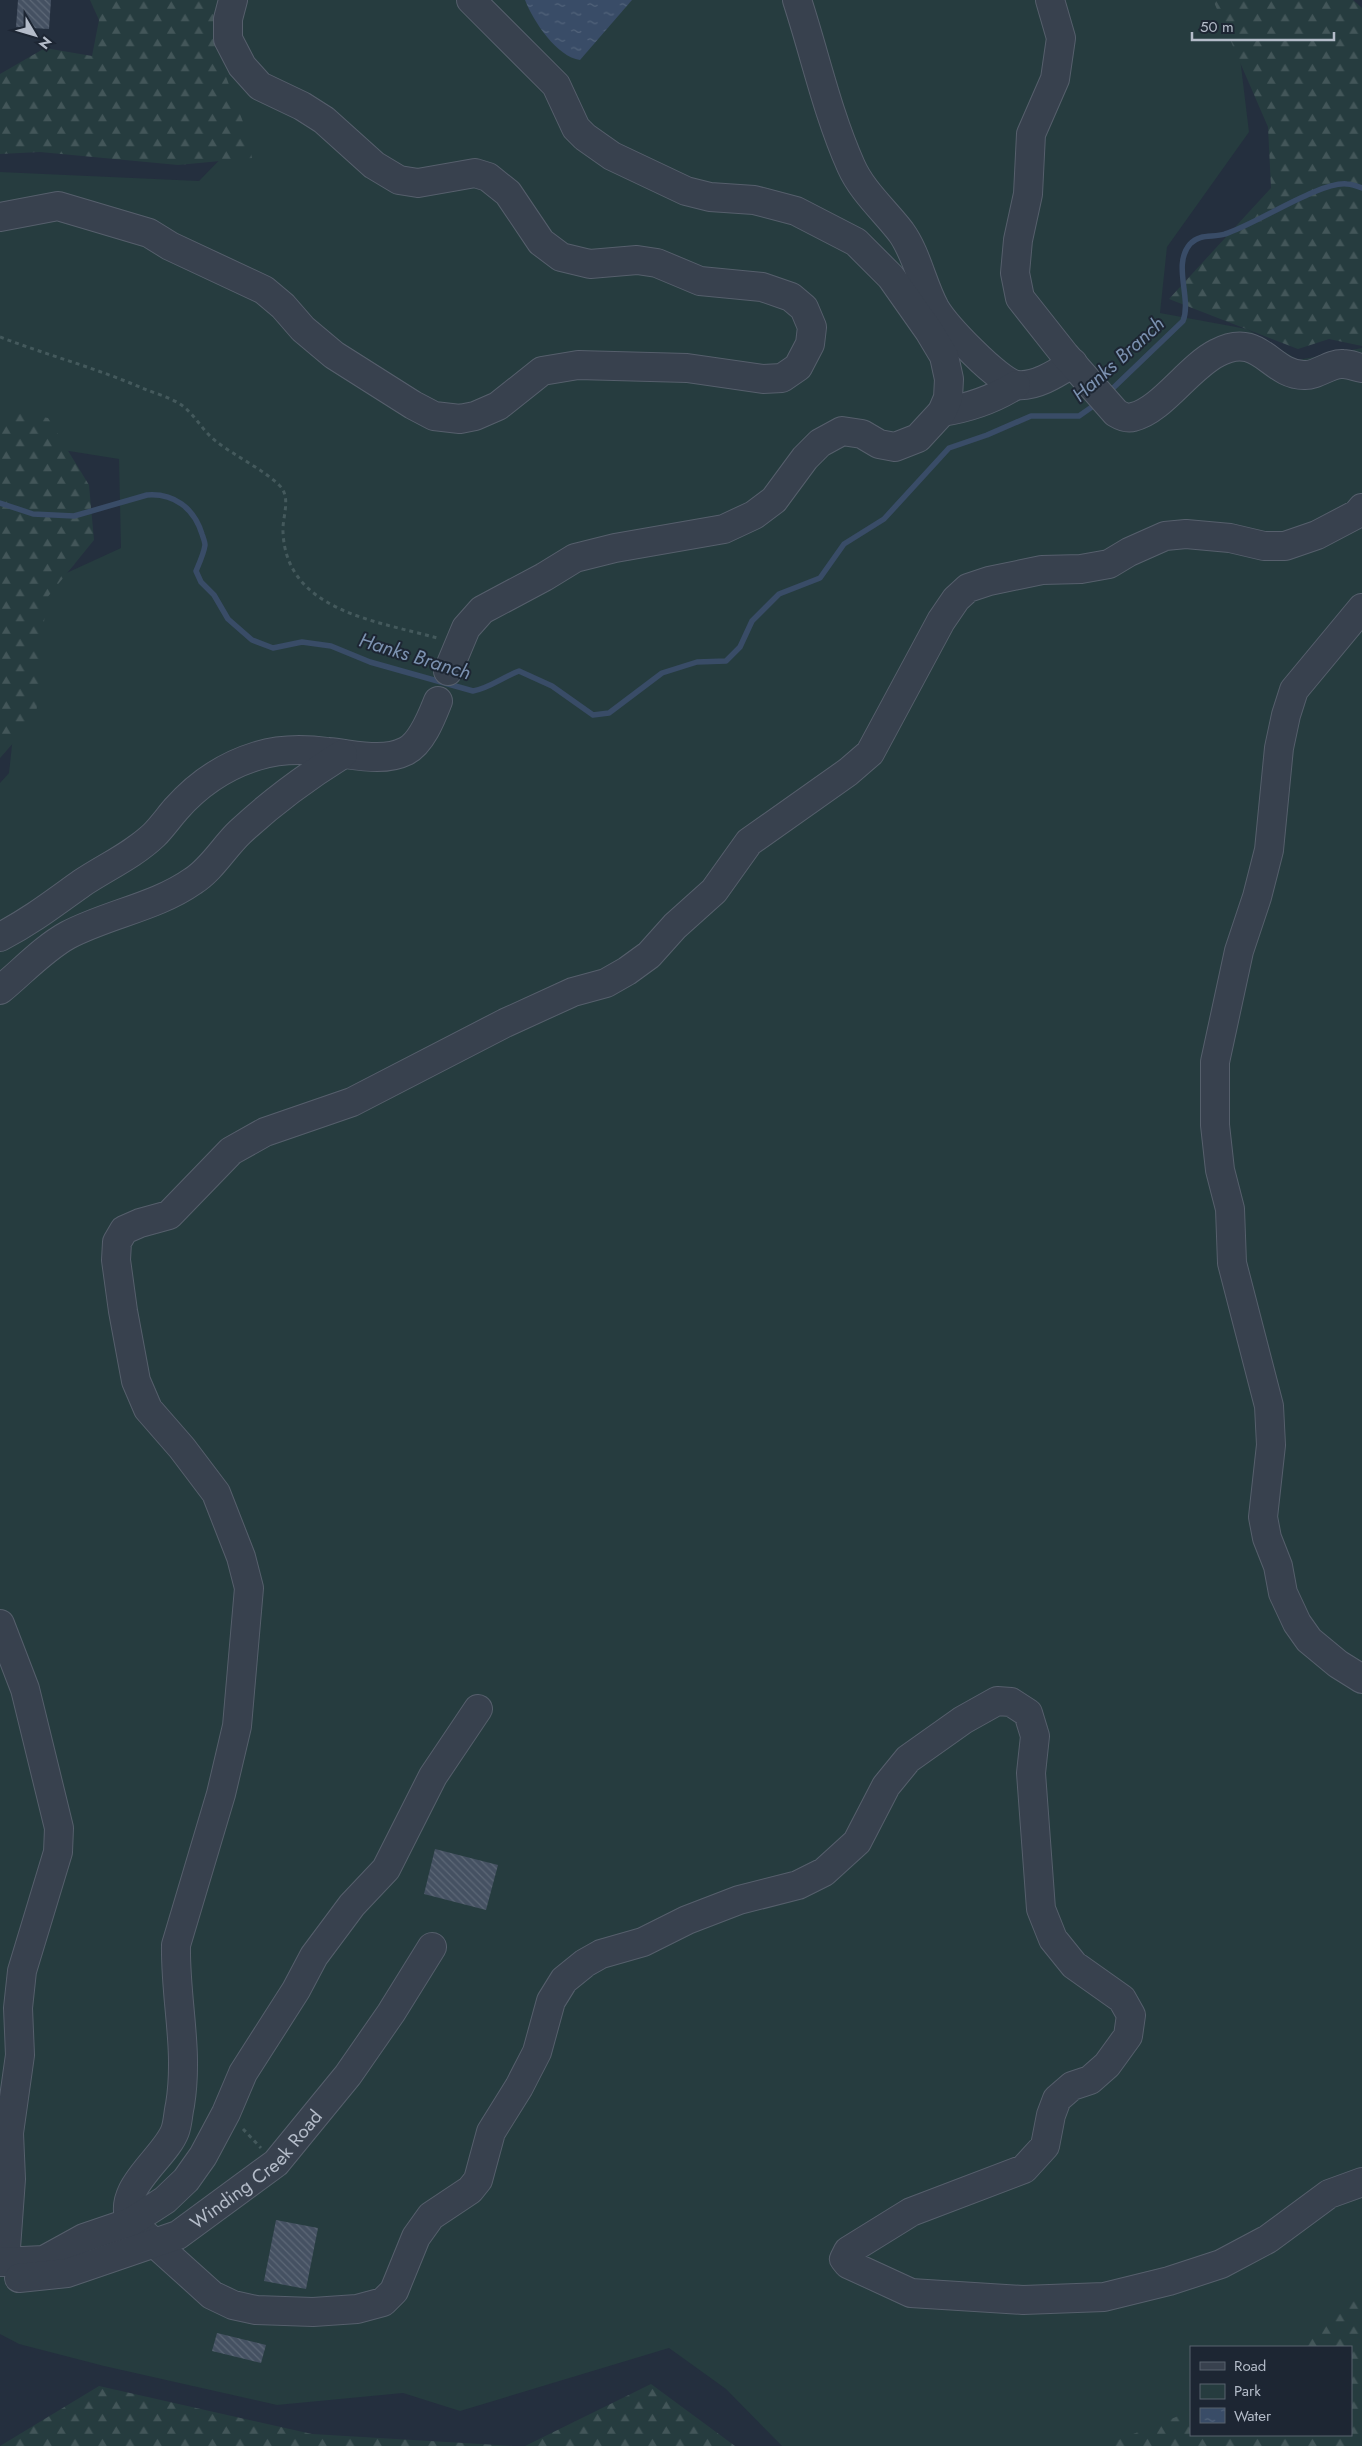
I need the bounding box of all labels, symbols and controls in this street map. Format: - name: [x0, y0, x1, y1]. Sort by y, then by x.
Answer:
- north arrow: [10, 10, 60, 60]
- scale bar: [1192, 10, 1334, 42]
- text: 50 m: [1200, 16, 1234, 38]
- text: N: [34, 32, 57, 54]
- water label: Hanks Branch: [1066, 310, 1171, 409]
- water label: Hanks Branch: [355, 626, 474, 687]
- street label: Winding Creek Road: [184, 2104, 329, 2236]
- legend: [1190, 2346, 1352, 2436]
- text: Road: [1234, 2355, 1266, 2377]
- text: Park: [1234, 2380, 1261, 2402]
- text: Water: [1234, 2405, 1272, 2427]

